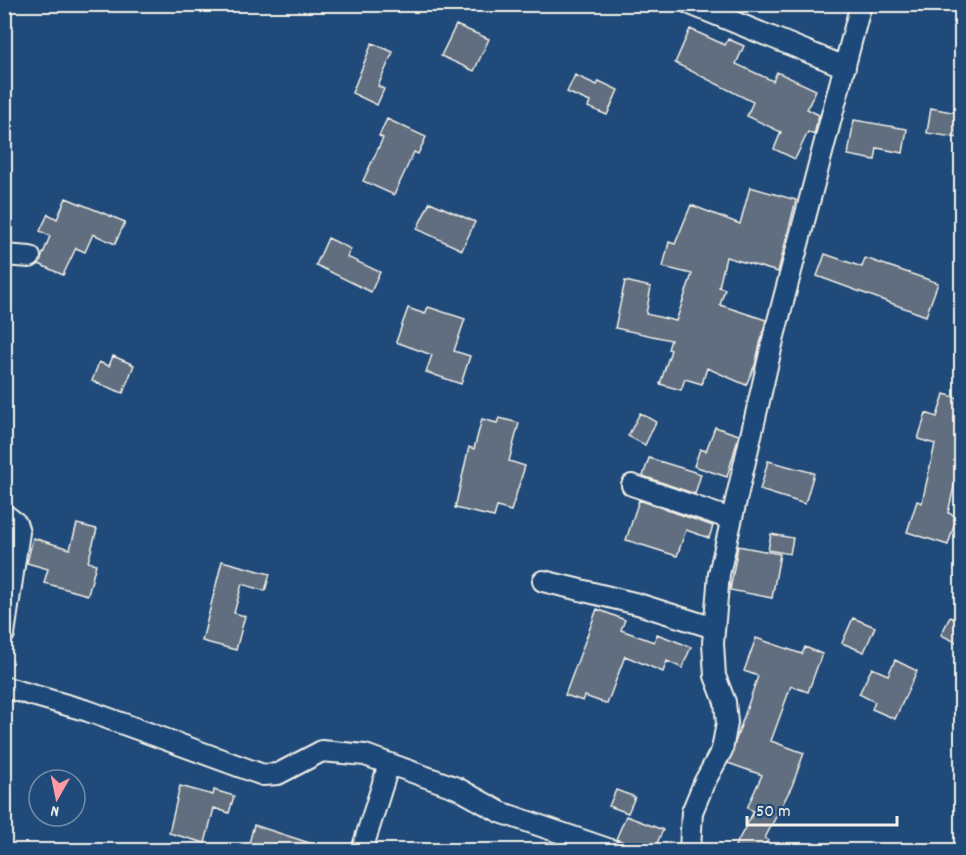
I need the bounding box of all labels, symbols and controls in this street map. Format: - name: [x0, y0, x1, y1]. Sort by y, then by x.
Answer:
- north arrow: [27, 768, 87, 828]
- scale bar: [747, 789, 897, 827]
- text: N: [49, 798, 61, 822]
- text: 50 m: [756, 800, 791, 825]

